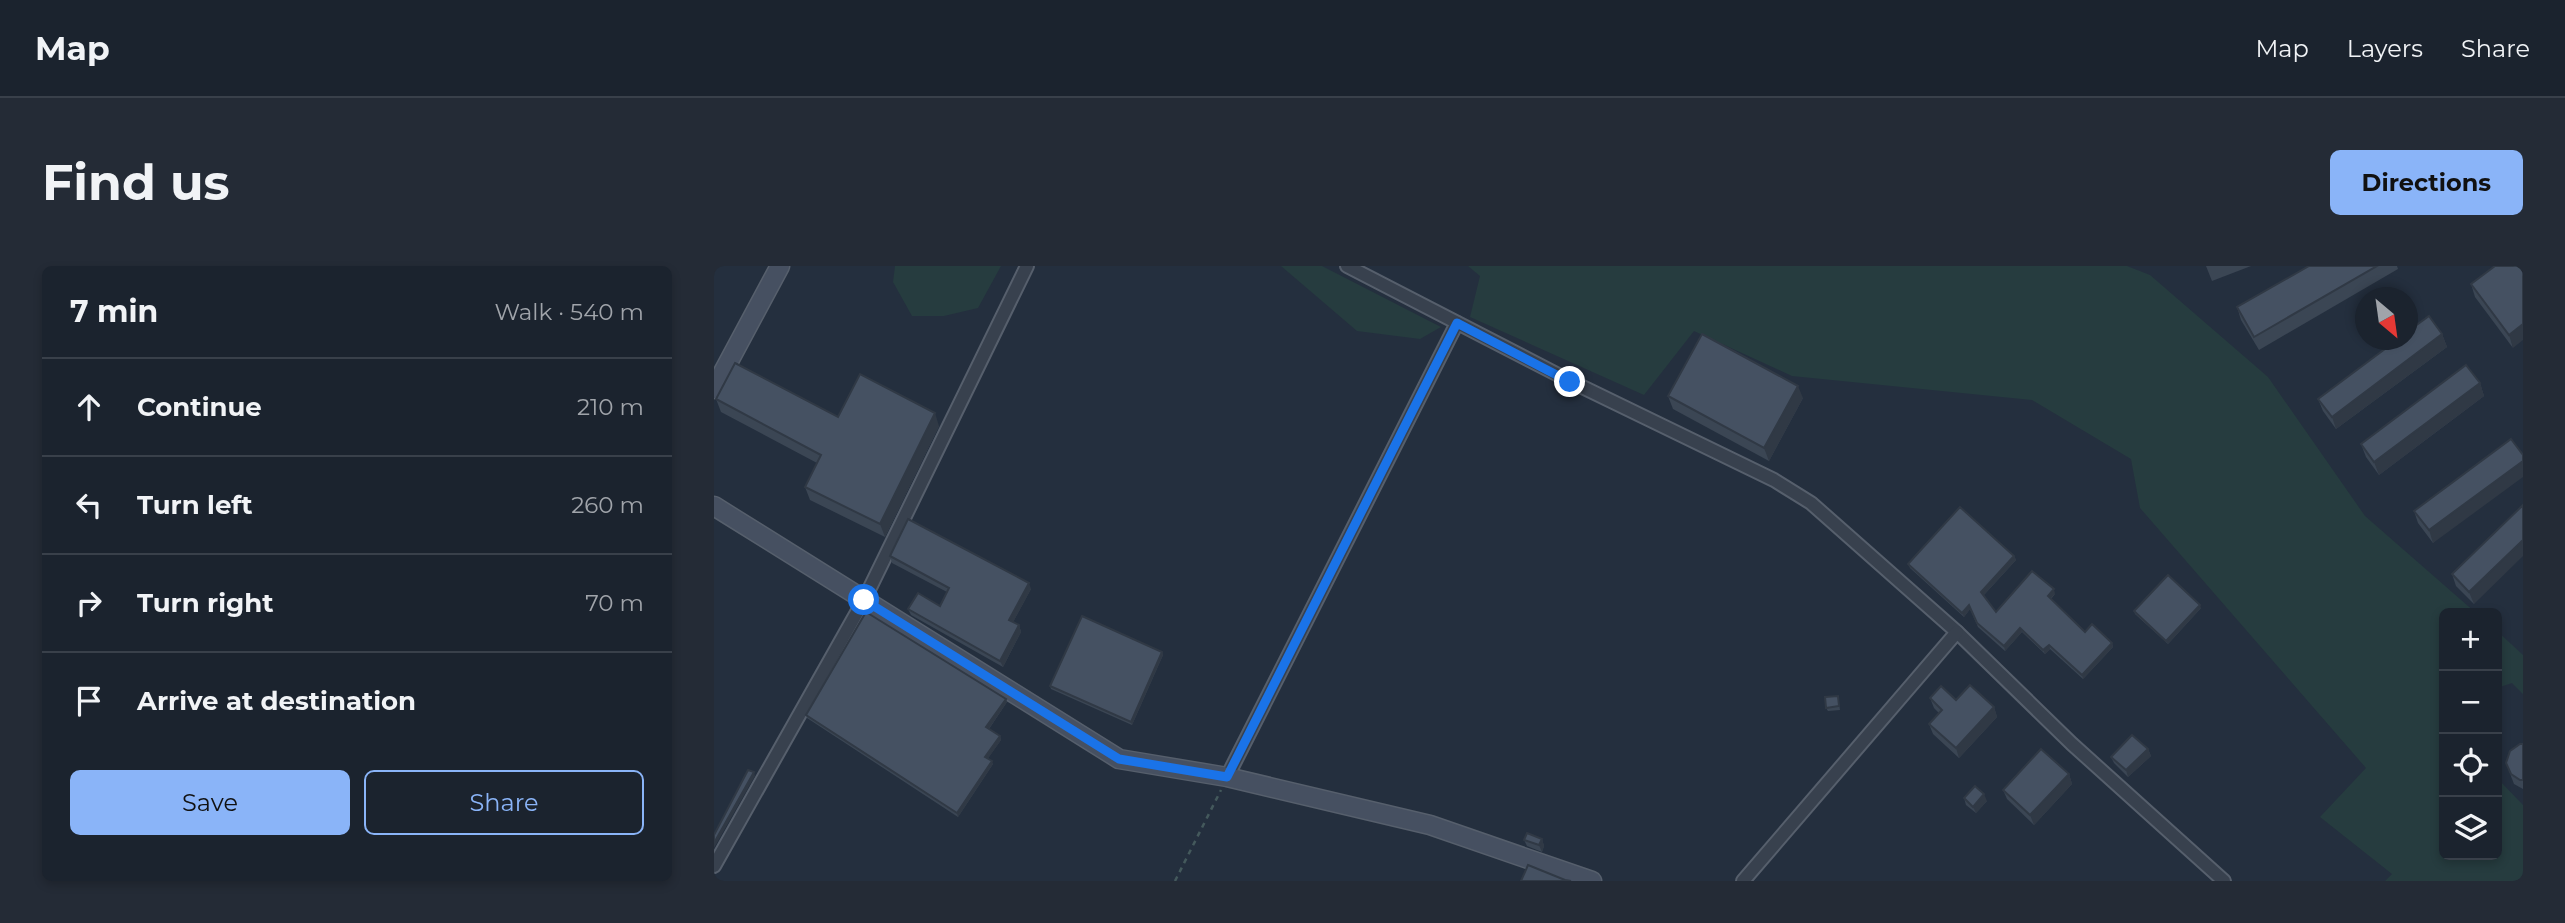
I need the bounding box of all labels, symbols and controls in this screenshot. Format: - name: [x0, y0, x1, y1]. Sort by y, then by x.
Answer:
- text: Map: [35, 28, 110, 68]
- text: Map: [2255, 34, 2309, 63]
- text: Layers: [2347, 34, 2423, 63]
- text: Share: [2461, 34, 2530, 63]
- button: Directions: [2330, 150, 2523, 215]
- text: Find us: [42, 153, 230, 212]
- north arrow: [2355, 287, 2418, 350]
- text: 7 min: [70, 293, 158, 330]
- text: Walk · 540 m: [494, 298, 644, 326]
- route end: [1554, 366, 1585, 397]
- icon: ahead: [70, 388, 108, 426]
- text: Continue: [137, 391, 262, 423]
- text: 210 m: [577, 393, 644, 421]
- icon: left: [70, 486, 108, 524]
- text: Turn left: [137, 489, 253, 521]
- text: 260 m: [571, 491, 644, 519]
- icon: right: [70, 584, 108, 622]
- route start: [848, 584, 879, 615]
- text: Turn right: [137, 587, 273, 619]
- text: 70 m: [585, 589, 644, 617]
- map controls: [2439, 608, 2502, 860]
- button: +: [2439, 608, 2502, 671]
- button: −: [2439, 671, 2502, 734]
- icon: arrive: [70, 682, 108, 720]
- text: Arrive at destination: [137, 685, 416, 717]
- button: locate: [2439, 734, 2502, 797]
- button: Save: [70, 770, 350, 835]
- button: Share: [364, 770, 644, 835]
- button: layers: [2439, 797, 2502, 860]

